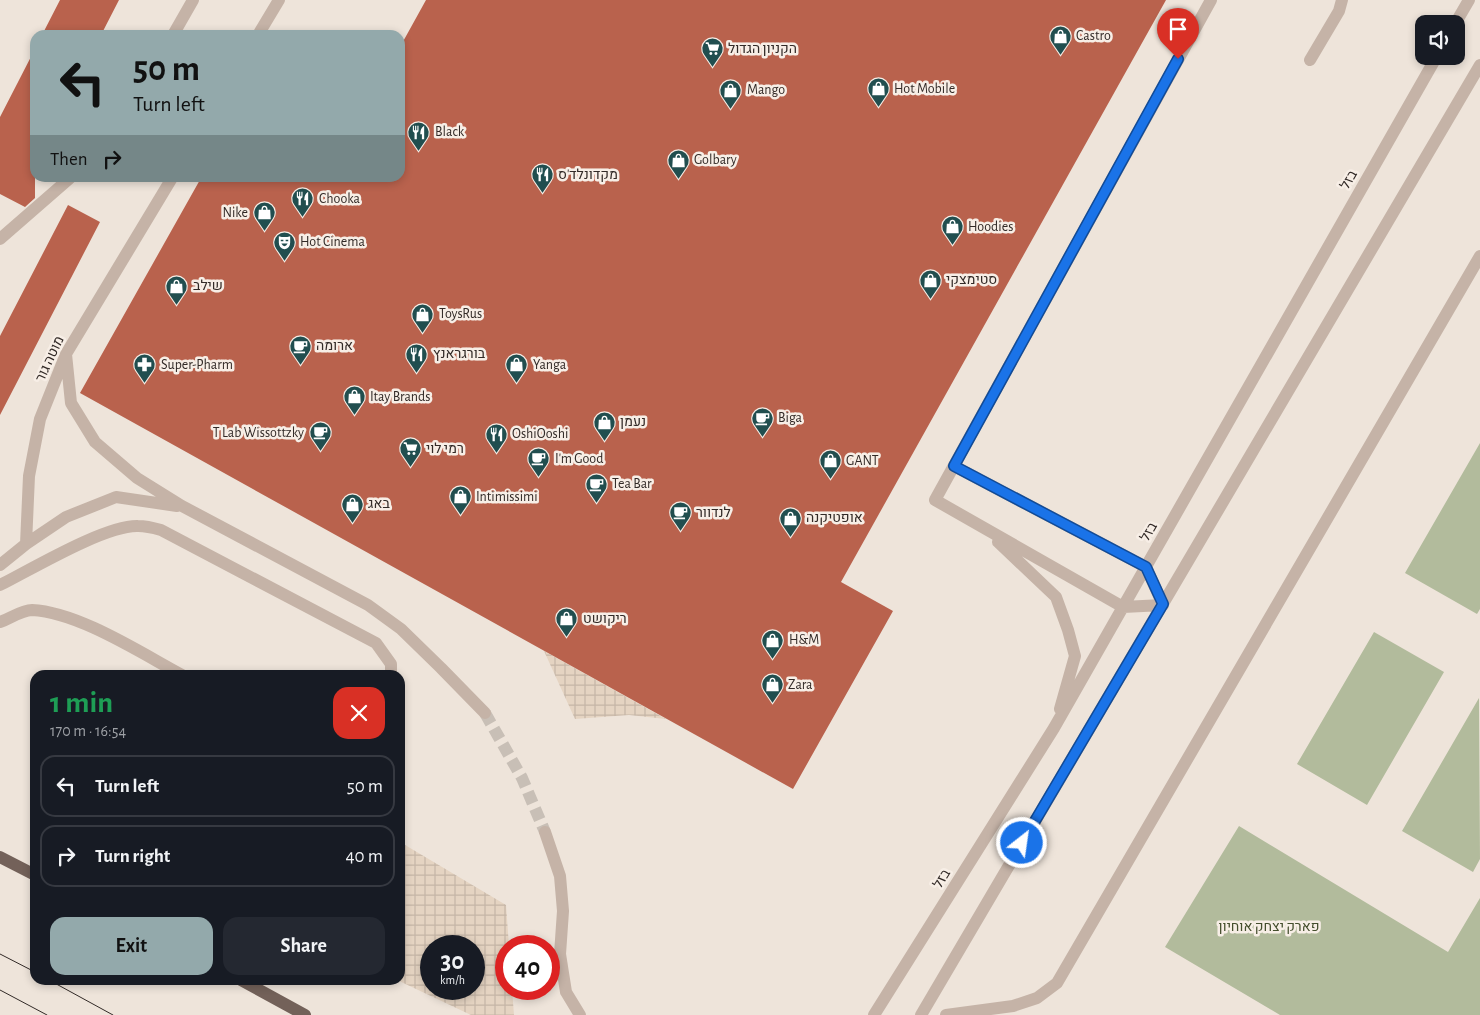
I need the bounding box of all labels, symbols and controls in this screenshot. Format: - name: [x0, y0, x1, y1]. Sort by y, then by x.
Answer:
- pin: [1157, 8, 1199, 59]
- icon: arrive: [1164, 15, 1192, 43]
- map controls: [1415, 15, 1465, 65]
- button: sound: [1415, 15, 1465, 65]
- shop icon: Castro: [1048, 24, 1072, 55]
- place label: Castro: [1076, 29, 1111, 43]
- supermarket icon: הקניון הגדול: [700, 37, 724, 68]
- place label: הקניון הגדול: [728, 42, 797, 56]
- icon: left: [50, 50, 115, 115]
- text: 50 m: [133, 52, 200, 87]
- shop icon: Hot Mobile: [866, 77, 890, 108]
- shop icon: Mango: [719, 78, 743, 109]
- place label: Hot Mobile: [894, 82, 955, 96]
- place label: Mango: [747, 83, 785, 97]
- text: Turn left: [133, 93, 205, 115]
- restaurant icon: Black: [407, 120, 431, 151]
- place label: Black: [435, 125, 465, 139]
- icon: right: [98, 145, 126, 173]
- shop icon: Golbary: [666, 148, 690, 179]
- text: Then: [50, 150, 88, 169]
- place label: Golbary: [694, 153, 737, 167]
- restaurant icon: מקדונלד'ס: [530, 163, 554, 194]
- place label: מקדונלד'ס: [558, 168, 618, 182]
- street label: בזל: [1338, 168, 1360, 192]
- restaurant icon: Chooka: [291, 187, 315, 218]
- place label: Chooka: [319, 192, 360, 206]
- shop icon: Nike: [252, 201, 276, 232]
- place label: Nike: [222, 206, 248, 220]
- shop icon: Hoodies: [940, 215, 964, 246]
- place label: Hoodies: [968, 220, 1013, 234]
- theatre icon: Hot Cinema: [272, 230, 296, 261]
- place label: Hot Cinema: [300, 235, 365, 249]
- shop icon: סטימצקי: [918, 268, 942, 299]
- place label: סטימצקי: [946, 273, 997, 287]
- shop icon: שילב: [165, 274, 189, 305]
- place label: שילב: [193, 279, 223, 293]
- shop icon: ToysRus: [411, 302, 435, 333]
- place label: ToysRus: [439, 307, 482, 321]
- street label: מוטה גור: [33, 334, 67, 384]
- cafe icon: ארומה: [288, 334, 312, 365]
- place label: ארומה: [316, 339, 353, 353]
- restaurant icon: בורגראנץ: [405, 342, 429, 373]
- place label: בורגראנץ: [433, 347, 486, 361]
- pharmacy icon: Super-Pharm: [133, 353, 157, 384]
- shop icon: Yanga: [505, 353, 529, 384]
- place label: Super-Pharm: [161, 358, 233, 372]
- place label: Yanga: [533, 358, 567, 372]
- shop icon: Itay Brands: [342, 385, 366, 416]
- place label: Itay Brands: [370, 390, 430, 404]
- cafe icon: Biga: [750, 406, 774, 437]
- shop icon: נעמן: [592, 410, 616, 441]
- place label: Biga: [778, 411, 803, 425]
- place label: נעמן: [620, 415, 646, 429]
- cafe icon: T Lab Wissottzky: [308, 421, 332, 452]
- restaurant icon: OshiOoshi: [484, 422, 508, 453]
- place label: T Lab Wissottzky: [213, 426, 304, 440]
- place label: OshiOoshi: [512, 427, 568, 441]
- supermarket icon: רמי לוי: [398, 437, 422, 468]
- place label: רמי לוי: [426, 442, 464, 456]
- cafe icon: I'm Good: [527, 447, 551, 478]
- shop icon: GANT: [818, 449, 842, 480]
- place label: I'm Good: [555, 452, 603, 466]
- place label: GANT: [846, 454, 879, 468]
- cafe icon: Tea Bar: [584, 472, 608, 503]
- place label: Tea Bar: [612, 477, 652, 491]
- shop icon: Intimissimi: [448, 485, 472, 516]
- place label: Intimissimi: [476, 490, 538, 504]
- shop icon: באג: [340, 492, 364, 523]
- place label: באג: [368, 497, 390, 511]
- cafe icon: לנדוור: [668, 501, 692, 532]
- place label: לנדוור: [696, 506, 731, 520]
- shop icon: אופטיקנה: [778, 506, 802, 537]
- place label: אופטיקנה: [806, 511, 863, 525]
- street label: בזל: [1138, 520, 1160, 544]
- shop icon: ריקושט: [555, 607, 579, 638]
- place label: ריקושט: [583, 612, 627, 626]
- shop icon: H&M: [761, 628, 785, 659]
- place label: H&M: [789, 633, 819, 647]
- shop icon: Zara: [760, 673, 784, 704]
- place label: Zara: [788, 678, 813, 692]
- button: close: [333, 687, 385, 739]
- text: 1 min: [50, 688, 113, 718]
- text: 170 m · 16:54: [50, 723, 126, 739]
- icon: left: [52, 772, 80, 800]
- text: Turn left: [95, 777, 159, 796]
- text: 50 m: [347, 777, 383, 796]
- position arrow: [995, 816, 1047, 868]
- icon: right: [52, 842, 80, 870]
- text: Turn right: [95, 847, 170, 866]
- text: 40 m: [345, 847, 383, 866]
- street label: בזל: [931, 866, 953, 891]
- button: Exit: [50, 917, 213, 975]
- button: Share: [223, 917, 385, 975]
- park label: פארק יצחק אוחיון: [1218, 920, 1320, 934]
- speed limit sign: 40: [495, 935, 560, 1000]
- text: 30: [441, 949, 464, 974]
- text: km/h: [440, 974, 465, 986]

